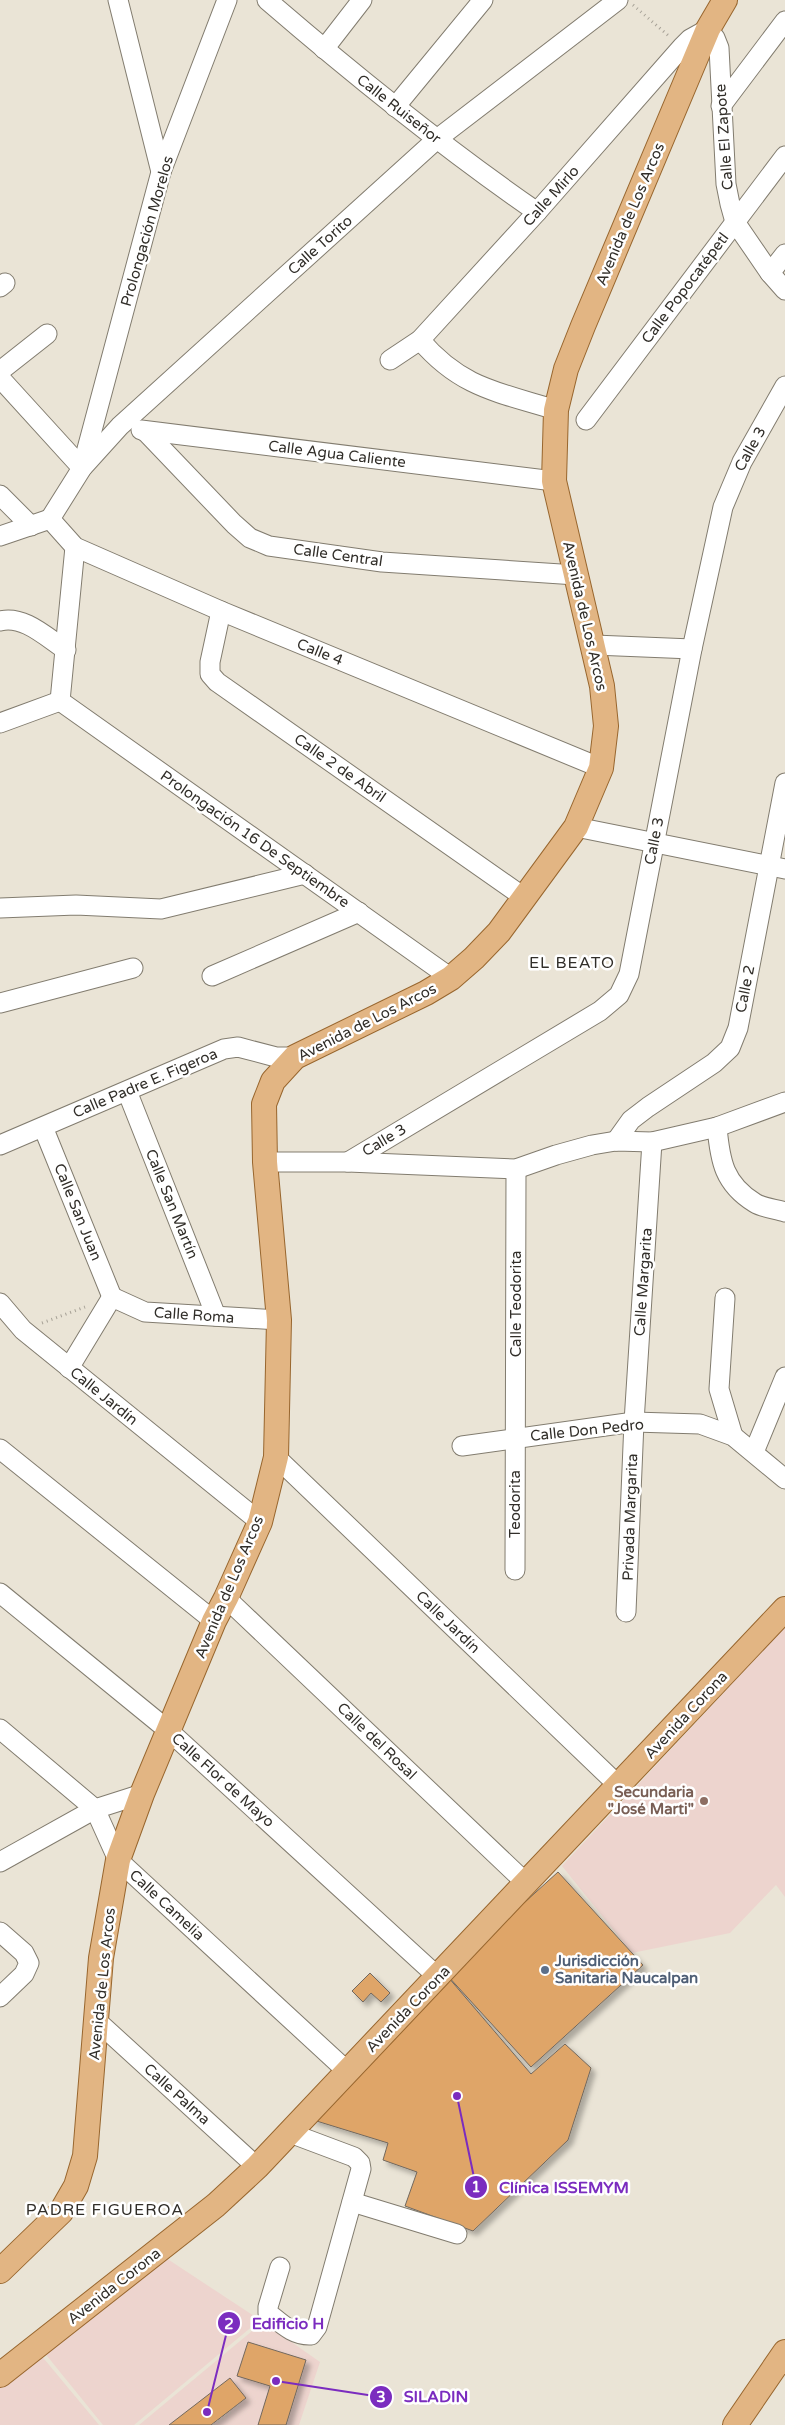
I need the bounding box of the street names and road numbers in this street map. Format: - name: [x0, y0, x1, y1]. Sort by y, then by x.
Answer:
- street label: Calle Ruiseñor: [353, 71, 445, 148]
- street label: Calle El Zapote: [711, 83, 737, 191]
- street label: Avenida de Los Arcos: [592, 140, 668, 288]
- street label: Prolongación Morelos: [117, 154, 177, 308]
- street label: Calle Mirlo: [519, 162, 583, 230]
- street label: Calle Torito: [284, 211, 356, 279]
- street label: Calle Popocatépetl: [637, 229, 733, 347]
- street label: Calle 3: [730, 424, 770, 474]
- street label: Calle Agua Caliente: [267, 437, 407, 471]
- street label: Avenida de Los Arcos: [559, 539, 611, 693]
- street label: Calle Central: [292, 540, 384, 570]
- street label: Calle 4: [294, 635, 346, 669]
- street label: Calle 2 de Abril: [291, 730, 389, 806]
- street label: Prolongación 16 De Septiembre: [157, 767, 353, 911]
- street label: Calle 3: [641, 816, 667, 866]
- street label: Calle 2: [732, 964, 758, 1014]
- street label: Avenida de Los Arcos: [295, 979, 439, 1065]
- street label: Calle Padre E. Figeroa: [70, 1044, 220, 1122]
- street label: Calle 3: [359, 1120, 409, 1160]
- street label: Calle San Martín: [142, 1147, 202, 1261]
- street label: Calle San Juan: [50, 1161, 106, 1263]
- street label: Calle Margarita: [630, 1227, 656, 1337]
- street label: Calle Teodorita: [507, 1251, 525, 1357]
- street label: Calle Roma: [153, 1303, 235, 1327]
- street label: Calle Jardín: [66, 1363, 142, 1429]
- street label: Calle Don Pedro: [529, 1415, 645, 1445]
- street label: Privada Margarita: [619, 1453, 641, 1581]
- street label: Teodorita: [506, 1470, 524, 1538]
- street label: Avenida de Los Arcos: [191, 1513, 267, 1661]
- street label: Calle Jardín: [412, 1587, 484, 1657]
- street label: Avenida Corona: [641, 1667, 731, 1763]
- street label: Calle del Rosal: [334, 1699, 420, 1783]
- street label: Calle Flor de Mayo: [168, 1729, 278, 1831]
- street label: Calle Camelia: [126, 1866, 208, 1944]
- street label: Avenida de Los Arcos: [85, 1907, 119, 2061]
- street label: Avenida Corona: [362, 1962, 454, 2056]
- street label: Calle Palma: [140, 2060, 214, 2128]
- street label: Avenida Corona: [64, 2244, 164, 2328]

